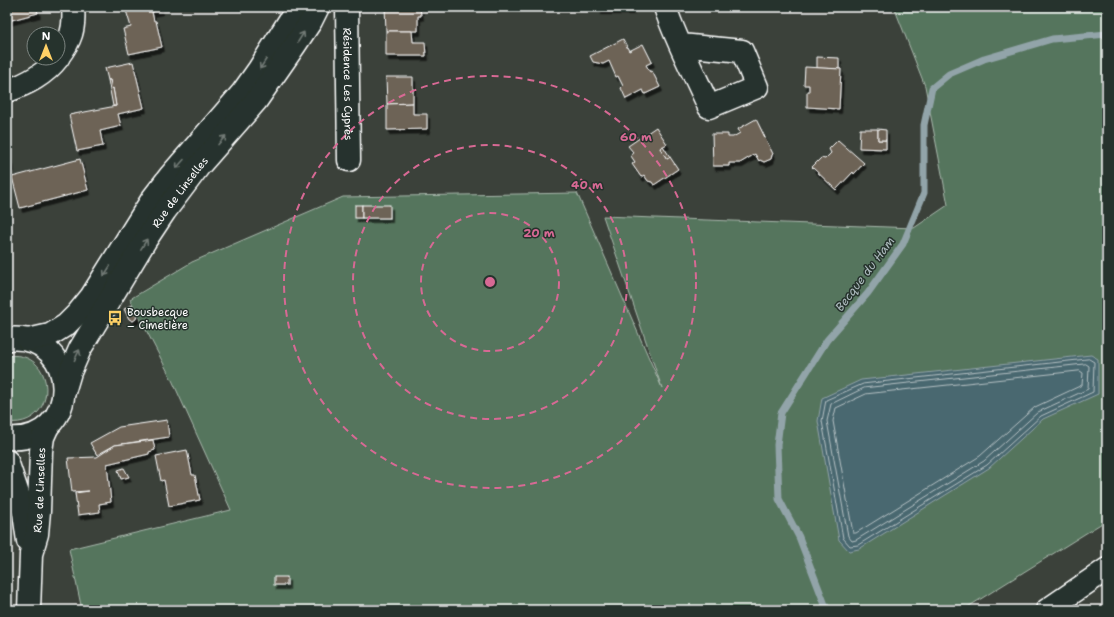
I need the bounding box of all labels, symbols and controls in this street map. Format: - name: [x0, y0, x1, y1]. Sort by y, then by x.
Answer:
- north arrow: [26, 26, 66, 66]
- street label: Résidence Les Cyprès: [339, 28, 356, 140]
- text: N: [42, 29, 51, 44]
- one-way arrow: [297, 31, 305, 43]
- one-way arrow: [258, 58, 266, 70]
- text: 60 m: [620, 129, 652, 145]
- one-way arrow: [217, 135, 226, 145]
- street label: Rue de Linselles: [149, 154, 212, 231]
- one-way arrow: [176, 159, 185, 170]
- text: 40 m: [571, 177, 603, 193]
- text: 20 m: [523, 225, 555, 241]
- water label: Becque du Ham: [832, 233, 898, 315]
- one-way arrow: [140, 238, 148, 250]
- one-way arrow: [103, 265, 111, 276]
- centre of rings: [483, 275, 497, 289]
- place label: Bousbecque – Cimetière: [127, 305, 188, 333]
- bus stop icon: Bousbecque – Cimetière: [106, 309, 124, 327]
- one-way arrow: [74, 349, 81, 361]
- street label: Rue de Linselles: [30, 446, 49, 533]

